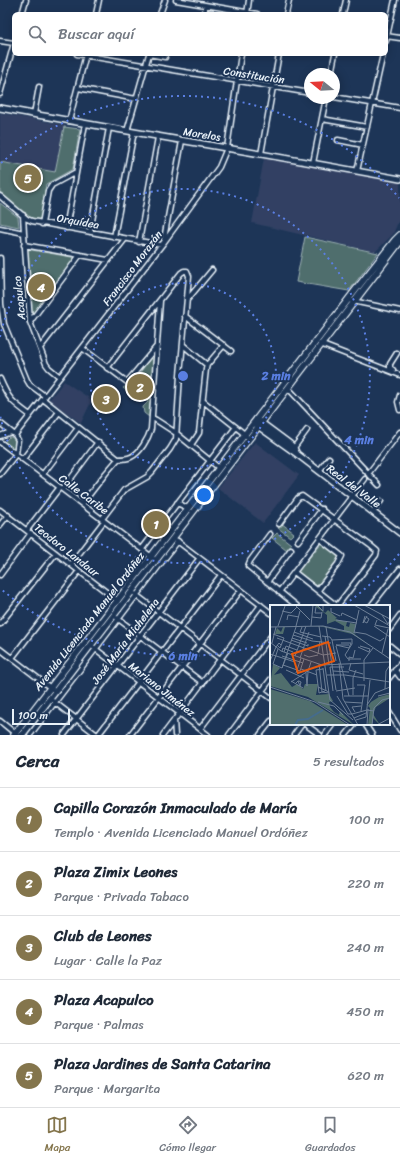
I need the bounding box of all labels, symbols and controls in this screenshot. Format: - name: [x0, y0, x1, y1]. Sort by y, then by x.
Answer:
- search box: [12, 12, 388, 56]
- text: Buscar aquí: [58, 21, 135, 47]
- icon: search: [26, 23, 48, 45]
- street label: Constitución: [222, 61, 286, 90]
- north arrow: [304, 68, 340, 104]
- street label: Morelos: [182, 122, 223, 147]
- pin: 5: [15, 163, 41, 193]
- street label: Orquídea: [55, 208, 101, 235]
- street label: Francisco Morazán: [98, 226, 167, 310]
- pin: 4: [28, 272, 54, 302]
- street label: Acapulco: [8, 275, 31, 322]
- text: 2 min: [260, 365, 291, 387]
- centre of rings: [176, 369, 190, 383]
- pin: 2: [127, 372, 153, 402]
- pin: 3: [93, 384, 119, 414]
- text: 4 min: [343, 429, 374, 451]
- street label: Real del Valle: [322, 460, 385, 513]
- street label: Calle Caribe: [55, 469, 113, 520]
- your location: [194, 485, 214, 505]
- pin: 1: [143, 509, 169, 539]
- street label: Teodoro Landaur: [30, 519, 105, 583]
- street label: Avenida Licenciado Manuel Ordóñez: [28, 547, 150, 696]
- street label: José María Michelena: [86, 594, 165, 689]
- inset map: [270, 605, 390, 725]
- text: 6 min: [168, 645, 198, 667]
- street label: Mariano Jiménez: [124, 657, 200, 722]
- text: 100 m: [18, 706, 48, 725]
- scale bar: [12, 707, 70, 726]
- text: Cerca: [16, 746, 59, 776]
- text: 5 resultados: [313, 750, 384, 773]
- text: Capilla Corazón Inmaculado de María: [54, 795, 297, 821]
- text: 1: [26, 808, 32, 831]
- text: 100 m: [349, 808, 384, 831]
- text: Templo · Avenida Licenciado Manuel Ordóñez: [54, 821, 308, 844]
- text: Plaza Zimix Leones: [54, 859, 178, 885]
- text: 2: [25, 872, 33, 895]
- text: 220 m: [347, 872, 384, 895]
- text: Parque · Privada Tabaco: [54, 885, 189, 908]
- text: Club de Leones: [54, 923, 152, 949]
- text: 3: [25, 936, 33, 959]
- text: 240 m: [347, 936, 384, 959]
- text: Lugar · Calle la Paz: [54, 949, 162, 972]
- text: Plaza Acapulco: [54, 987, 154, 1013]
- text: 4: [25, 1000, 33, 1023]
- text: 450 m: [346, 1000, 384, 1023]
- text: Parque · Palmas: [54, 1013, 144, 1036]
- text: Plaza Jardines de Santa Catarina: [54, 1051, 271, 1077]
- text: 5: [25, 1064, 33, 1087]
- text: 620 m: [348, 1064, 384, 1087]
- text: Parque · Margarita: [54, 1077, 160, 1100]
- tab: Mapa: [44, 1114, 70, 1157]
- tab: Cómo llegar: [159, 1114, 216, 1157]
- tab: Guardados: [305, 1114, 356, 1157]

